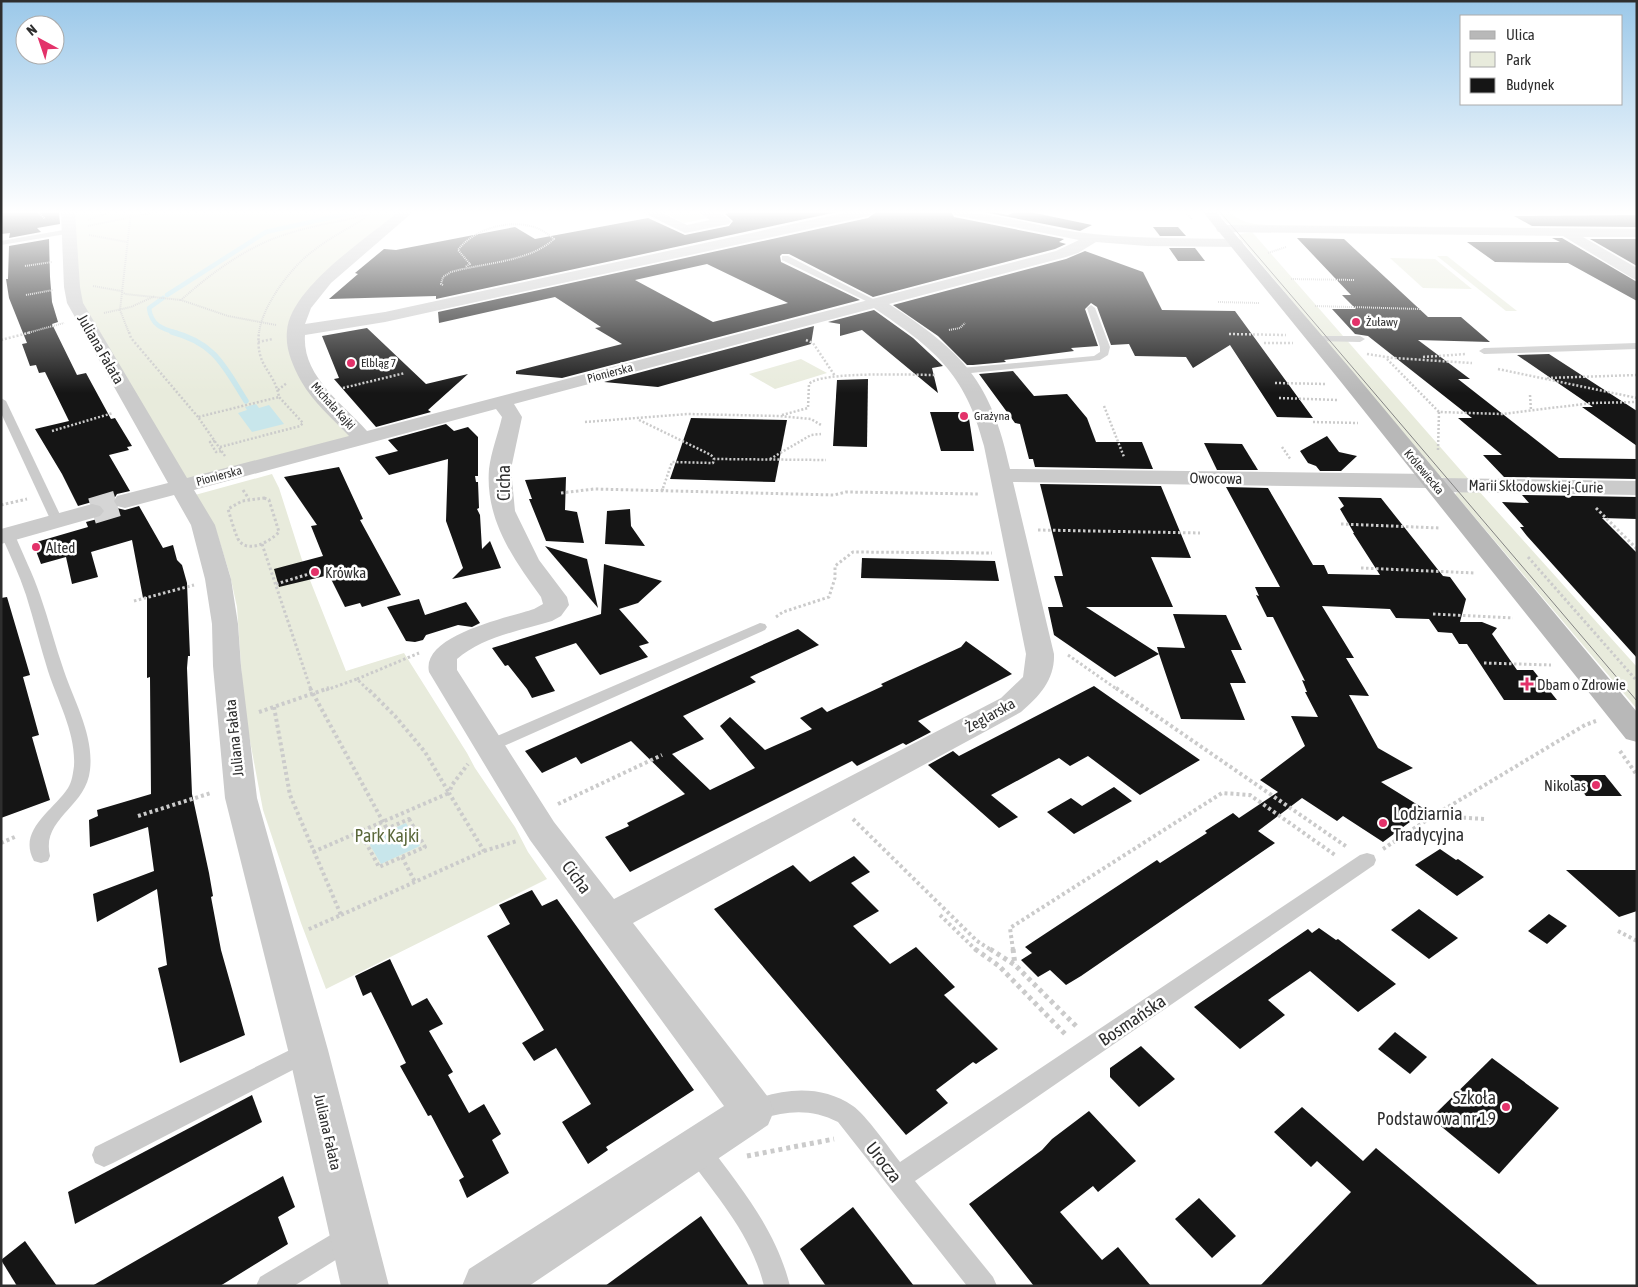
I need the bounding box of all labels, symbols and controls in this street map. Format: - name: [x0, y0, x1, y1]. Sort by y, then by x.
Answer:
- north arrow: [15, 15, 65, 65]
- legend: [1460, 15, 1623, 105]
- text: N: [23, 21, 40, 39]
- text: Ulica: [1506, 26, 1535, 43]
- text: Park: [1506, 51, 1531, 68]
- text: Budynek: [1506, 76, 1555, 93]
- street label: Juliana Fałata: [74, 311, 128, 387]
- place label: Żuławy: [1366, 315, 1398, 329]
- marker: Żuławy: [1350, 316, 1362, 328]
- place label: Elbląg 7: [361, 356, 397, 370]
- marker: Elbląg 7: [345, 357, 357, 369]
- street label: Pionierska: [586, 360, 634, 386]
- street label: Michała Kajki: [308, 379, 358, 433]
- place label: Grażyna: [974, 409, 1010, 423]
- marker: Grażyna: [958, 410, 970, 422]
- street label: Królewiecka: [1401, 447, 1447, 497]
- street label: Pionierska: [195, 463, 243, 489]
- street label: Cicha: [493, 465, 514, 501]
- street label: Owocowa: [1189, 469, 1243, 487]
- street label: Marii Skłodowskiej-Curie: [1468, 476, 1604, 496]
- place label: Alted: [46, 539, 75, 556]
- marker: Alted: [30, 541, 42, 553]
- place label: Krówka: [325, 564, 366, 581]
- marker: Krówka: [309, 566, 321, 578]
- place label: Dbam o Zdrowie: [1537, 676, 1626, 693]
- marker: Dbam o Zdrowie: [1521, 678, 1533, 690]
- street label: Żeglarska: [962, 694, 1018, 736]
- street label: Juliana Fałata: [221, 698, 247, 778]
- place label: Nikolas: [1544, 777, 1586, 794]
- marker: Nikolas: [1590, 779, 1602, 791]
- place label: Lodziarnia Tradycyjna: [1393, 803, 1464, 845]
- marker: Lodziarnia Tradycyjna: [1377, 817, 1389, 829]
- park label: Park Kajki: [354, 825, 420, 846]
- street label: Cicha: [558, 856, 596, 898]
- street label: Bosmańska: [1095, 990, 1169, 1050]
- place label: Szkoła Podstawowa nr 19: [1377, 1087, 1496, 1129]
- street label: Juliana Fałata: [311, 1092, 345, 1172]
- marker: Szkoła Podstawowa nr 19: [1500, 1101, 1512, 1113]
- street label: Urocza: [862, 1137, 906, 1187]

